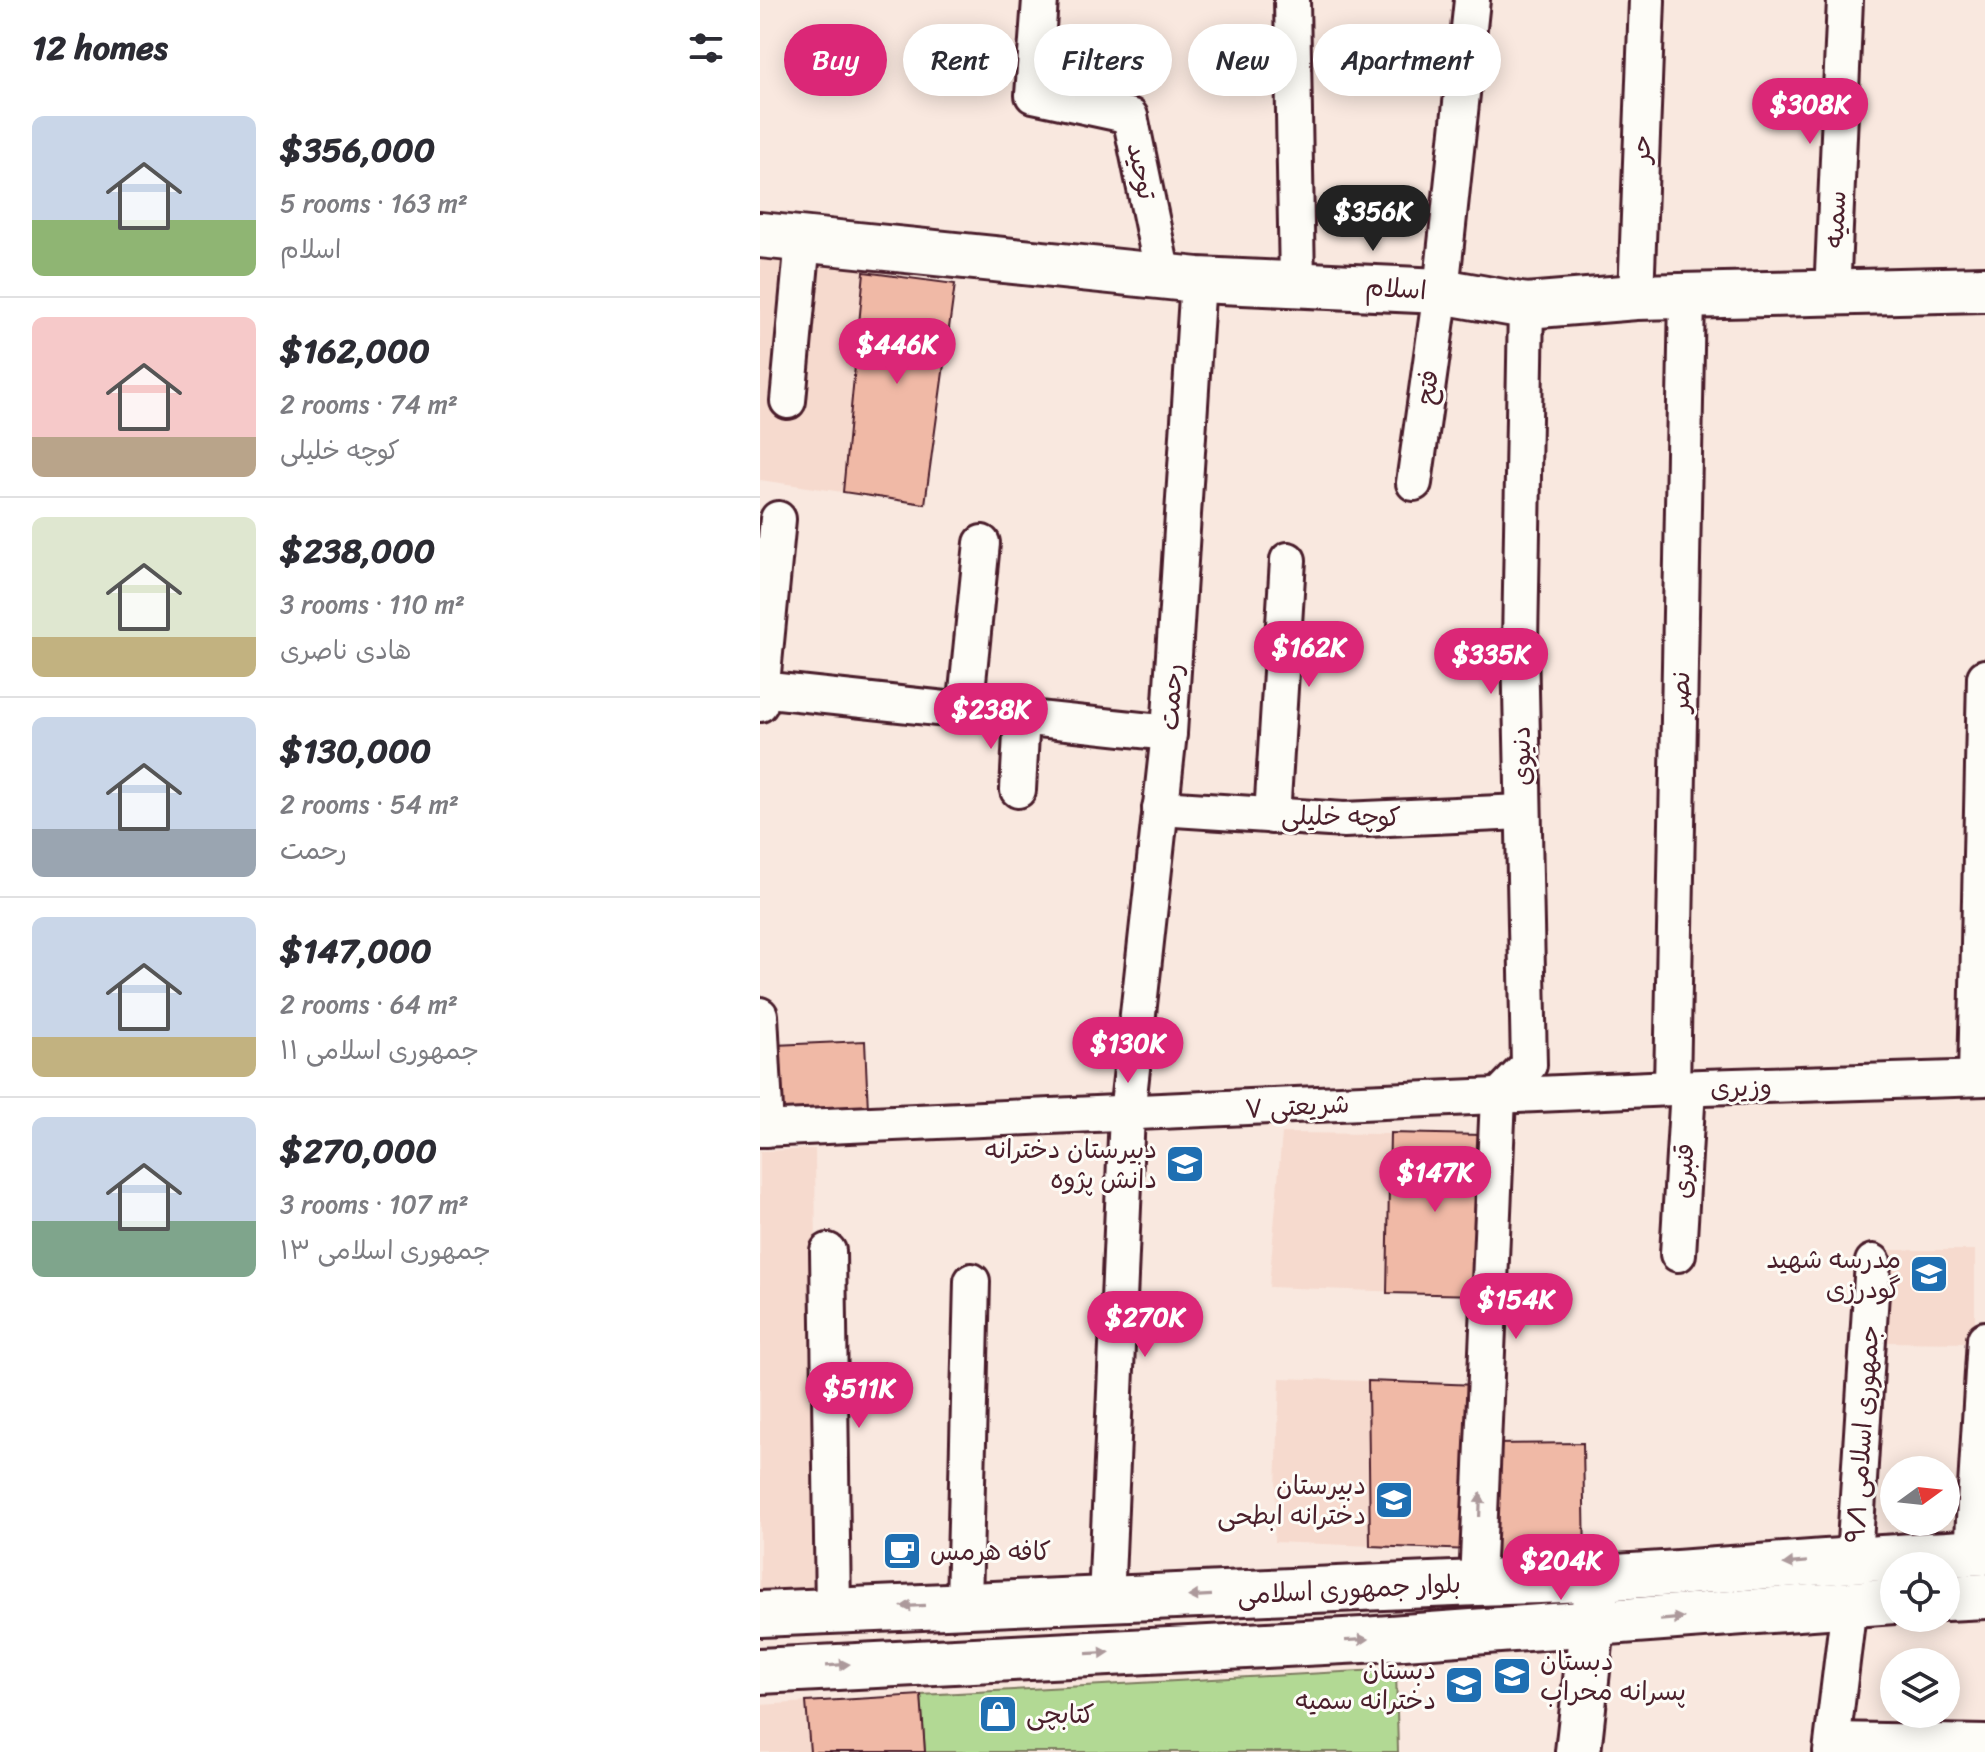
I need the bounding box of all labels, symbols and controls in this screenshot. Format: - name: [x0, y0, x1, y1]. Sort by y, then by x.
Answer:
- text: 12 homes: [32, 18, 168, 78]
- chip: Buy: [784, 24, 887, 96]
- chip: Rent: [903, 24, 1018, 96]
- chip: Filters: [1034, 24, 1172, 96]
- chip: New: [1188, 24, 1297, 96]
- chip: Apartment: [1313, 24, 1501, 96]
- icon: filters: [684, 26, 728, 70]
- pin: $308K: [1754, 78, 1866, 146]
- text: $308K: [1770, 81, 1850, 127]
- text: $356,000: [280, 120, 435, 180]
- street label: حر: [1617, 134, 1664, 166]
- street label: توحید: [1114, 138, 1171, 204]
- icon: home: [96, 148, 192, 244]
- text: 5 rooms · 163 m²: [280, 180, 468, 226]
- pin: $356K: [1317, 185, 1429, 253]
- text: $356K: [1334, 188, 1412, 234]
- street label: سمیه: [1811, 189, 1859, 249]
- text: اسلام: [280, 226, 341, 272]
- street label: اسلام: [1364, 263, 1428, 313]
- pin: $446K: [841, 318, 953, 386]
- text: $162,000: [280, 321, 430, 381]
- text: $446K: [857, 321, 937, 367]
- icon: home: [96, 349, 192, 445]
- street label: فتح: [1402, 367, 1452, 407]
- text: 2 rooms · 74 m²: [280, 381, 458, 427]
- text: کوچه خلیلی: [280, 427, 400, 473]
- text: $238,000: [280, 521, 435, 581]
- icon: home: [96, 549, 192, 645]
- text: 3 rooms · 110 m²: [280, 581, 465, 627]
- pin: $162K: [1253, 621, 1365, 689]
- text: $162K: [1272, 624, 1346, 670]
- text: هادی ناصری: [280, 627, 412, 673]
- pin: $335K: [1435, 628, 1547, 696]
- text: $335K: [1452, 631, 1530, 677]
- street label: رحمت: [1146, 662, 1196, 732]
- street label: نصر: [1657, 671, 1703, 715]
- pin: $238K: [935, 683, 1047, 751]
- text: $238K: [952, 686, 1030, 732]
- text: $130,000: [280, 721, 431, 781]
- street label: دنیوی: [1497, 726, 1545, 786]
- icon: home: [96, 749, 192, 845]
- text: 2 rooms · 54 m²: [280, 781, 459, 827]
- street label: کوچه خلیلی: [1281, 792, 1401, 840]
- text: رحمت: [280, 827, 347, 873]
- text: $147,000: [280, 921, 432, 981]
- icon: home: [96, 949, 192, 1045]
- text: 2 rooms · 64 m²: [280, 981, 458, 1027]
- pin: $130K: [1072, 1017, 1184, 1085]
- text: $130K: [1090, 1020, 1166, 1066]
- text: جمهوری اسلامی ۱۱: [280, 1027, 479, 1073]
- street label: وزیری: [1709, 1063, 1773, 1111]
- street label: شریعتی ۷: [1243, 1080, 1351, 1132]
- text: $270,000: [280, 1121, 437, 1181]
- place label: دبیرستان دخترانه دانش پژوه: [984, 1126, 1157, 1202]
- street label: قنبری: [1659, 1142, 1707, 1200]
- school or university icon: دبیرستان دخترانه دانش پژوه: [1164, 1143, 1206, 1185]
- pin: $147K: [1379, 1146, 1491, 1214]
- icon: home: [96, 1149, 192, 1245]
- text: $147K: [1397, 1149, 1473, 1195]
- text: 3 rooms · 107 m²: [280, 1181, 469, 1227]
- text: جمهوری اسلامی ۱۳: [280, 1227, 491, 1273]
- place label: مدرسه شهید گودرزی: [1766, 1236, 1901, 1312]
- school or university icon: مدرسه شهید گودرزی: [1908, 1253, 1950, 1295]
- pin: $154K: [1460, 1273, 1572, 1341]
- text: $154K: [1478, 1276, 1554, 1322]
- pin: $270K: [1089, 1291, 1201, 1359]
- text: $270K: [1105, 1294, 1185, 1340]
- street label: جمهوری اسلامی ۹/۱: [1831, 1323, 1893, 1545]
- pin: $511K: [803, 1362, 915, 1430]
- text: $511K: [823, 1365, 895, 1411]
- north arrow: [1880, 1456, 1960, 1536]
- map controls: [1880, 1456, 1960, 1728]
- place label: دبیرستان دخترانه ابطحی: [1217, 1462, 1366, 1538]
- school or university icon: دبیرستان دخترانه ابطحی: [1373, 1479, 1415, 1521]
- one-way arrow: [1474, 1492, 1487, 1517]
- place label: کافه هرمس: [930, 1528, 1051, 1574]
- cafe icon: کافه هرمس: [881, 1530, 923, 1572]
- pin: $204K: [1505, 1534, 1617, 1602]
- text: $204K: [1521, 1537, 1602, 1583]
- button: locate: [1880, 1552, 1960, 1632]
- one-way arrow: [1782, 1557, 1807, 1570]
- street label: بلوار جمهوری اسلامی: [1236, 1560, 1462, 1618]
- one-way arrow: [1187, 1590, 1212, 1603]
- one-way arrow: [900, 1600, 925, 1613]
- one-way arrow: [1660, 1612, 1685, 1625]
- one-way arrow: [1345, 1634, 1370, 1647]
- place label: دبستان پسرانه محراب: [1540, 1638, 1686, 1714]
- one-way arrow: [1085, 1646, 1111, 1659]
- place label: دبستان دخترانه سمیه: [1296, 1647, 1436, 1723]
- button: layers: [1880, 1648, 1960, 1728]
- school or university icon: دبستان پسرانه محراب: [1491, 1655, 1533, 1697]
- one-way arrow: [826, 1658, 851, 1671]
- school or university icon: دبستان دخترانه سمیه: [1443, 1664, 1485, 1706]
- place label: کتابچی: [1026, 1691, 1095, 1737]
- shop icon: کتابچی: [977, 1693, 1019, 1735]

